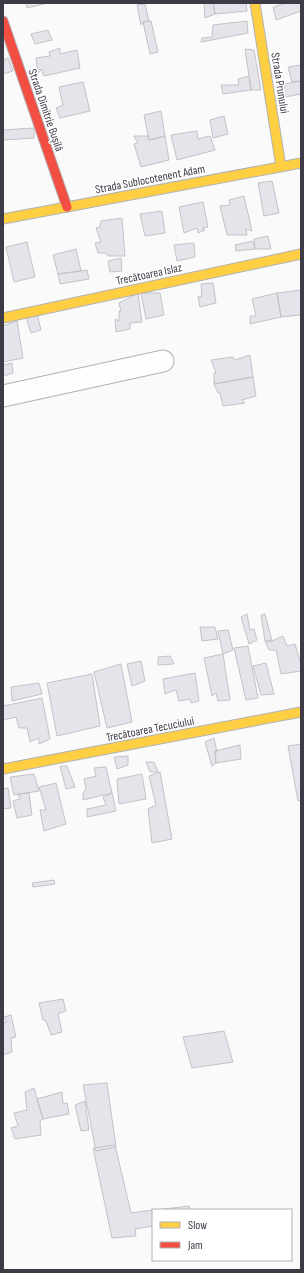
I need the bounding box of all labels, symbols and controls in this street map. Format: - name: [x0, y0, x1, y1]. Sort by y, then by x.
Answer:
- street label: Strada Prunului: [267, 52, 292, 115]
- street label: Strada Dimitrie Bușilă: [24, 67, 67, 154]
- street label: Strada Sublocotenent Adam: [94, 161, 207, 198]
- street label: Trecătoarea Islaz: [115, 260, 184, 289]
- street label: Trecătoarea Tecuciului: [105, 714, 195, 745]
- legend: [152, 1209, 292, 1261]
- text: Slow: [188, 1218, 207, 1233]
- text: Jam: [187, 1238, 203, 1253]

